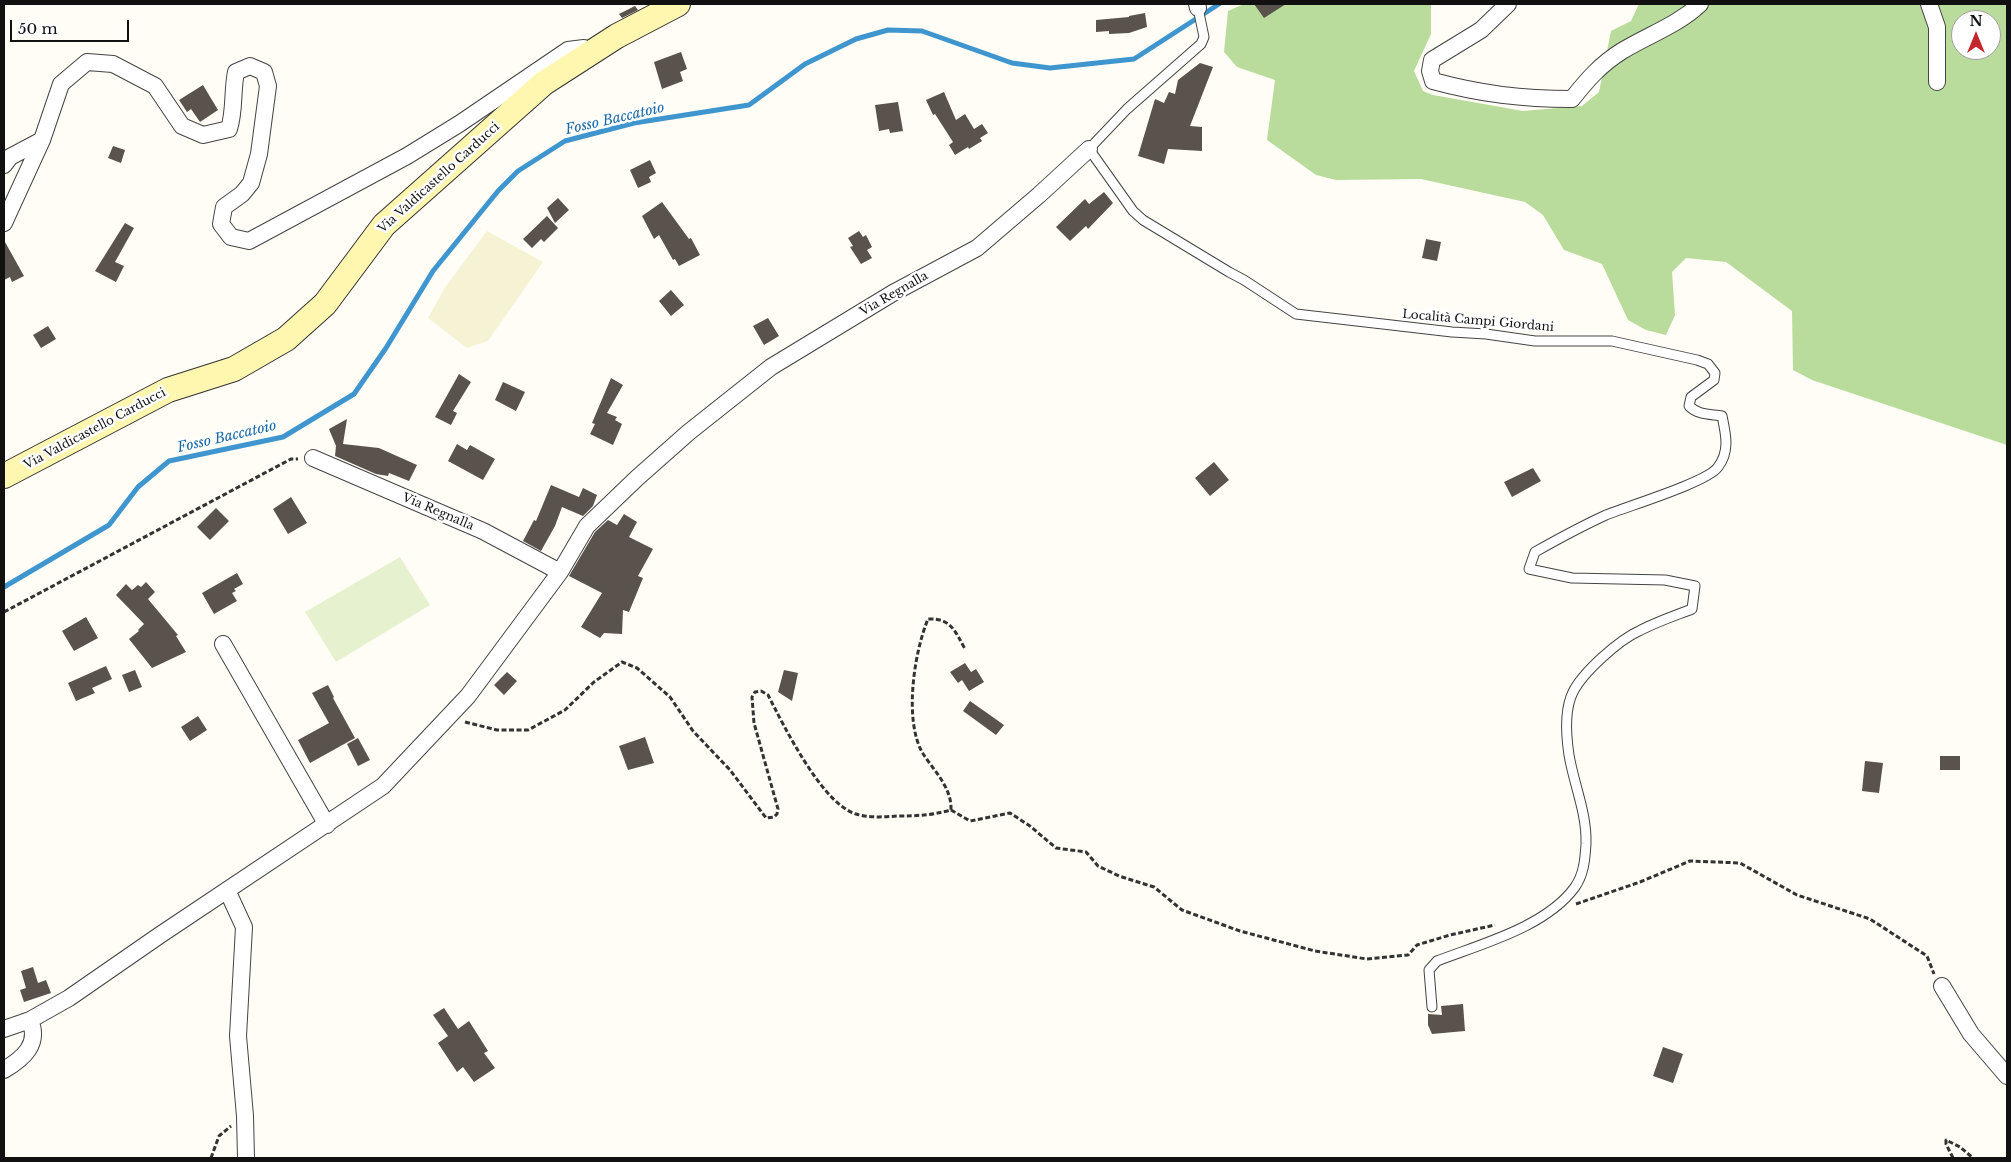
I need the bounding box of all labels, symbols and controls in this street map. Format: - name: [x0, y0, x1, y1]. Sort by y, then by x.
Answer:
- scale bar: [12, 10, 131, 42]
- north arrow: [1951, 10, 2001, 60]
- text: N: [1969, 12, 1983, 30]
- text: 50 m: [18, 19, 58, 38]
- water label: Fosso Baccatoio: [564, 99, 666, 139]
- street label: Via Valdicastello Carducci: [375, 120, 503, 236]
- street label: Via Regnalla: [857, 269, 931, 319]
- street label: Località Campi Giordani: [1402, 307, 1554, 335]
- street label: Via Valdicastello Carducci: [22, 385, 168, 473]
- water label: Fosso Baccatoio: [176, 417, 278, 457]
- street label: Via Regnalla: [400, 490, 476, 534]

